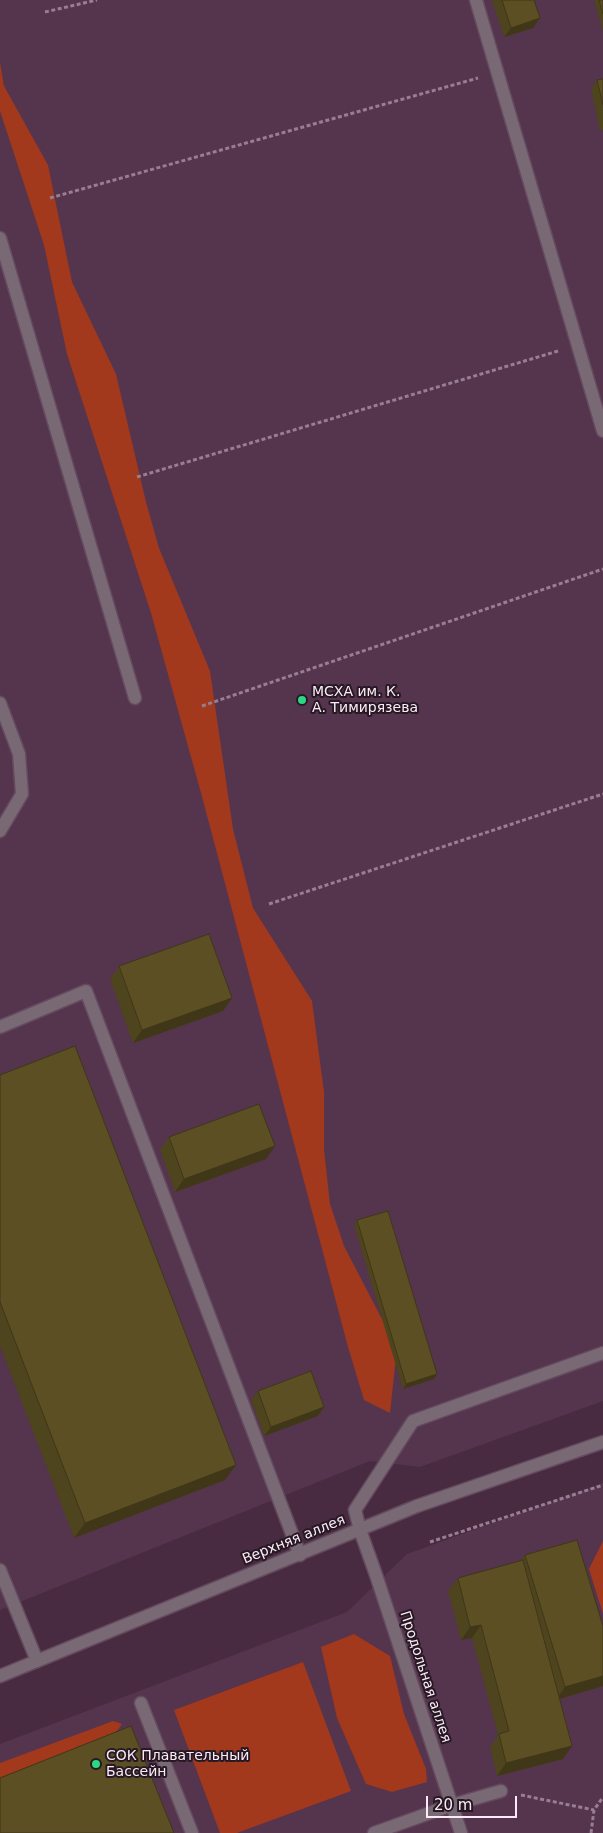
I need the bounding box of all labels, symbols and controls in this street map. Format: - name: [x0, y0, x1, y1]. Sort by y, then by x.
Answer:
- place label: МСХА им. К. А. Тимирязева: [312, 684, 418, 716]
- marker: МСХА им. К. А. Тимирязева: [296, 694, 308, 706]
- street label: Верхняя аллея: [240, 1512, 348, 1568]
- street label: Продольная аллея: [396, 1609, 454, 1745]
- place label: СОК Плавательный Бассейн: [106, 1748, 249, 1780]
- marker: СОК Плавательный Бассейн: [90, 1758, 102, 1770]
- scale bar: [428, 1786, 519, 1818]
- text: 20 m: [434, 1796, 472, 1814]

